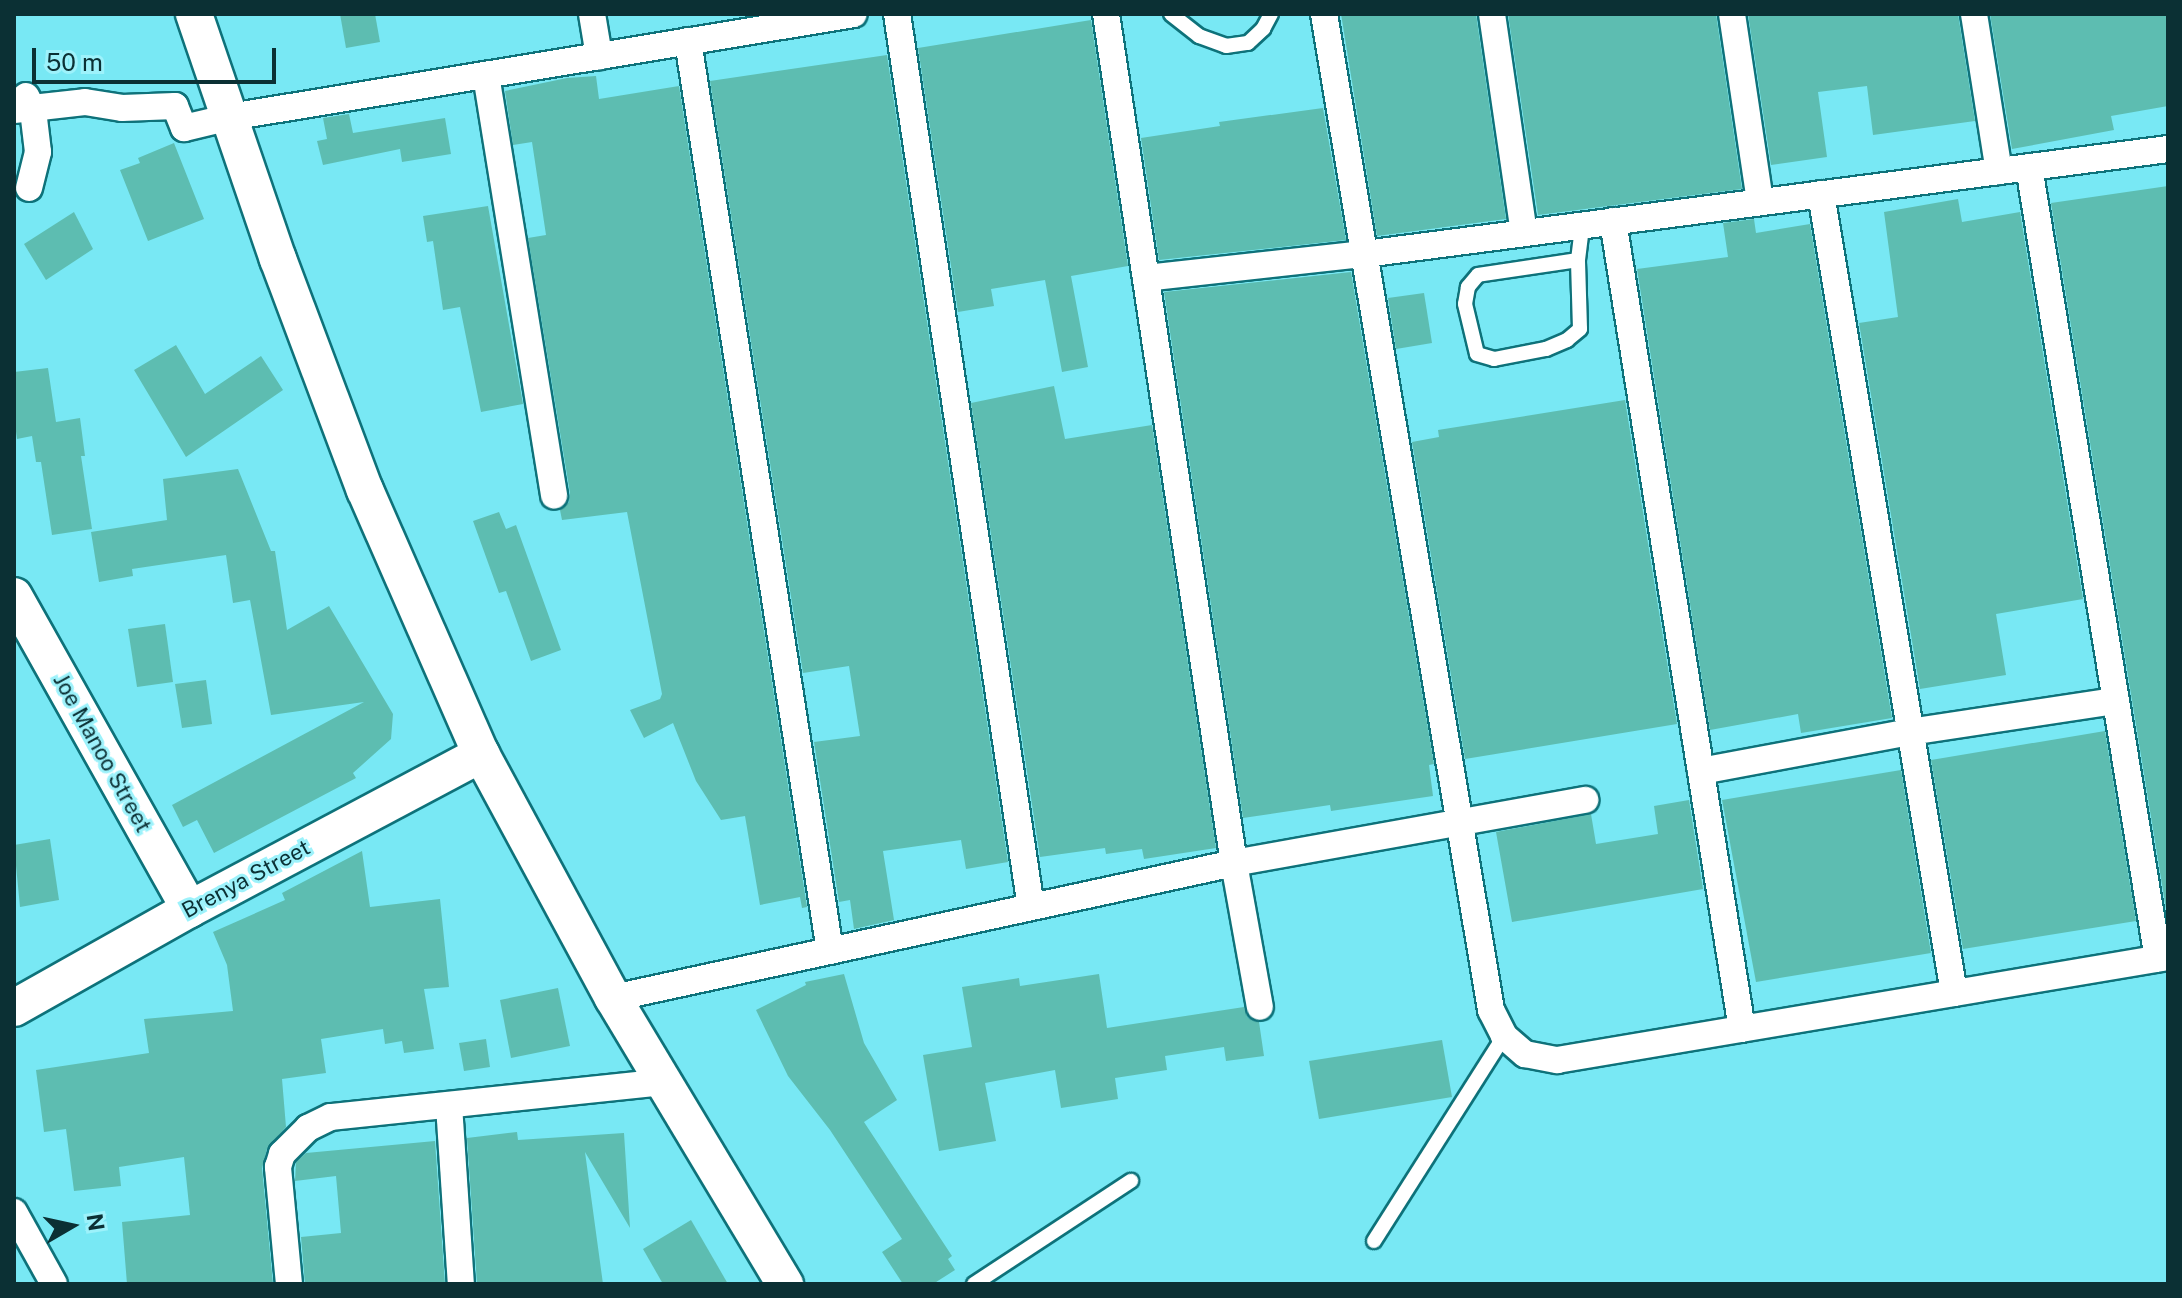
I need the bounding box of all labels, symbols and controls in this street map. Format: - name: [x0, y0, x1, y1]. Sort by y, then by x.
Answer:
- scale bar: [36, 32, 280, 82]
- text: 50 m: [46, 48, 103, 76]
- street label: Joe Manoo Street: [47, 669, 157, 837]
- street label: Brenya Street: [177, 834, 315, 924]
- north arrow: [32, 1186, 112, 1266]
- text: N: [82, 1212, 110, 1233]

